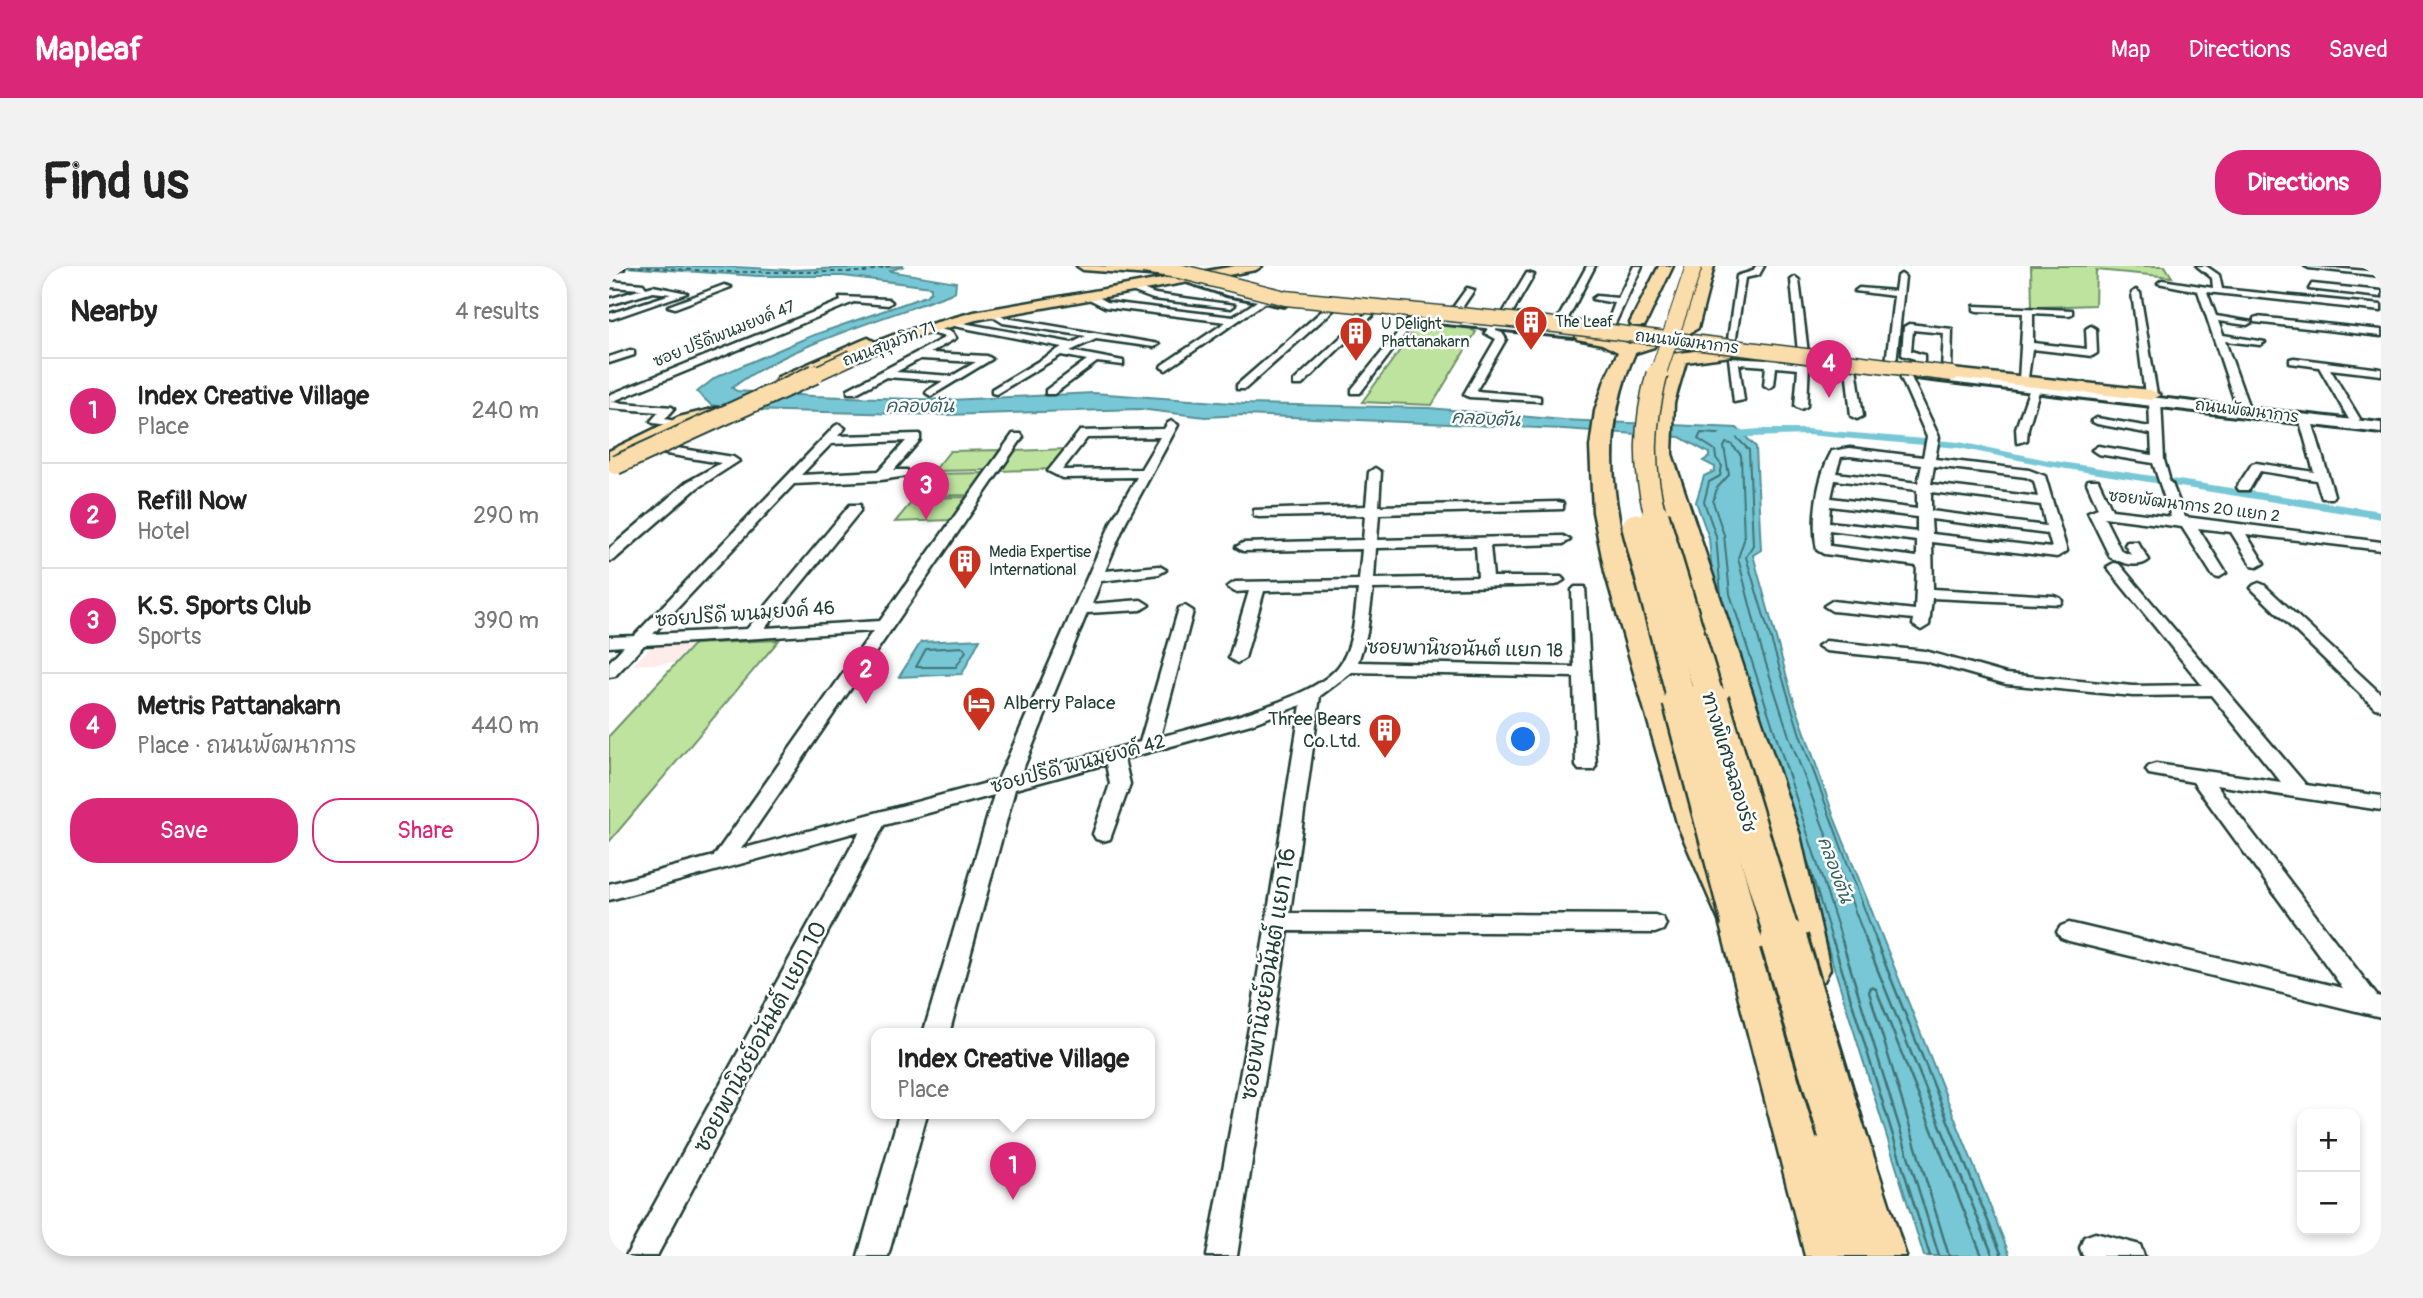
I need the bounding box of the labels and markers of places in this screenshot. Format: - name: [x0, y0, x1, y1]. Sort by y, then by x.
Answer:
- building icon: The Leaf: [1512, 303, 1550, 352]
- place label: The Leaf: [1555, 312, 1614, 332]
- building icon: U Delight Phattanakarn: [1337, 314, 1375, 363]
- place label: U Delight Phattanakarn: [1381, 314, 1470, 352]
- pin: 4: [1806, 340, 1852, 398]
- pin: 3: [903, 462, 949, 520]
- building icon: Media Expertise International: [946, 542, 984, 591]
- place label: Media Expertise International: [989, 542, 1091, 580]
- pin: 2: [843, 646, 889, 704]
- hotel icon: Alberry Palace: [960, 684, 998, 733]
- place label: Alberry Palace: [1003, 691, 1116, 715]
- place label: Three Bears Co.Ltd.: [1268, 707, 1362, 753]
- building icon: Three Bears Co.Ltd.: [1366, 711, 1404, 760]
- pin: 1: [990, 1142, 1036, 1200]

